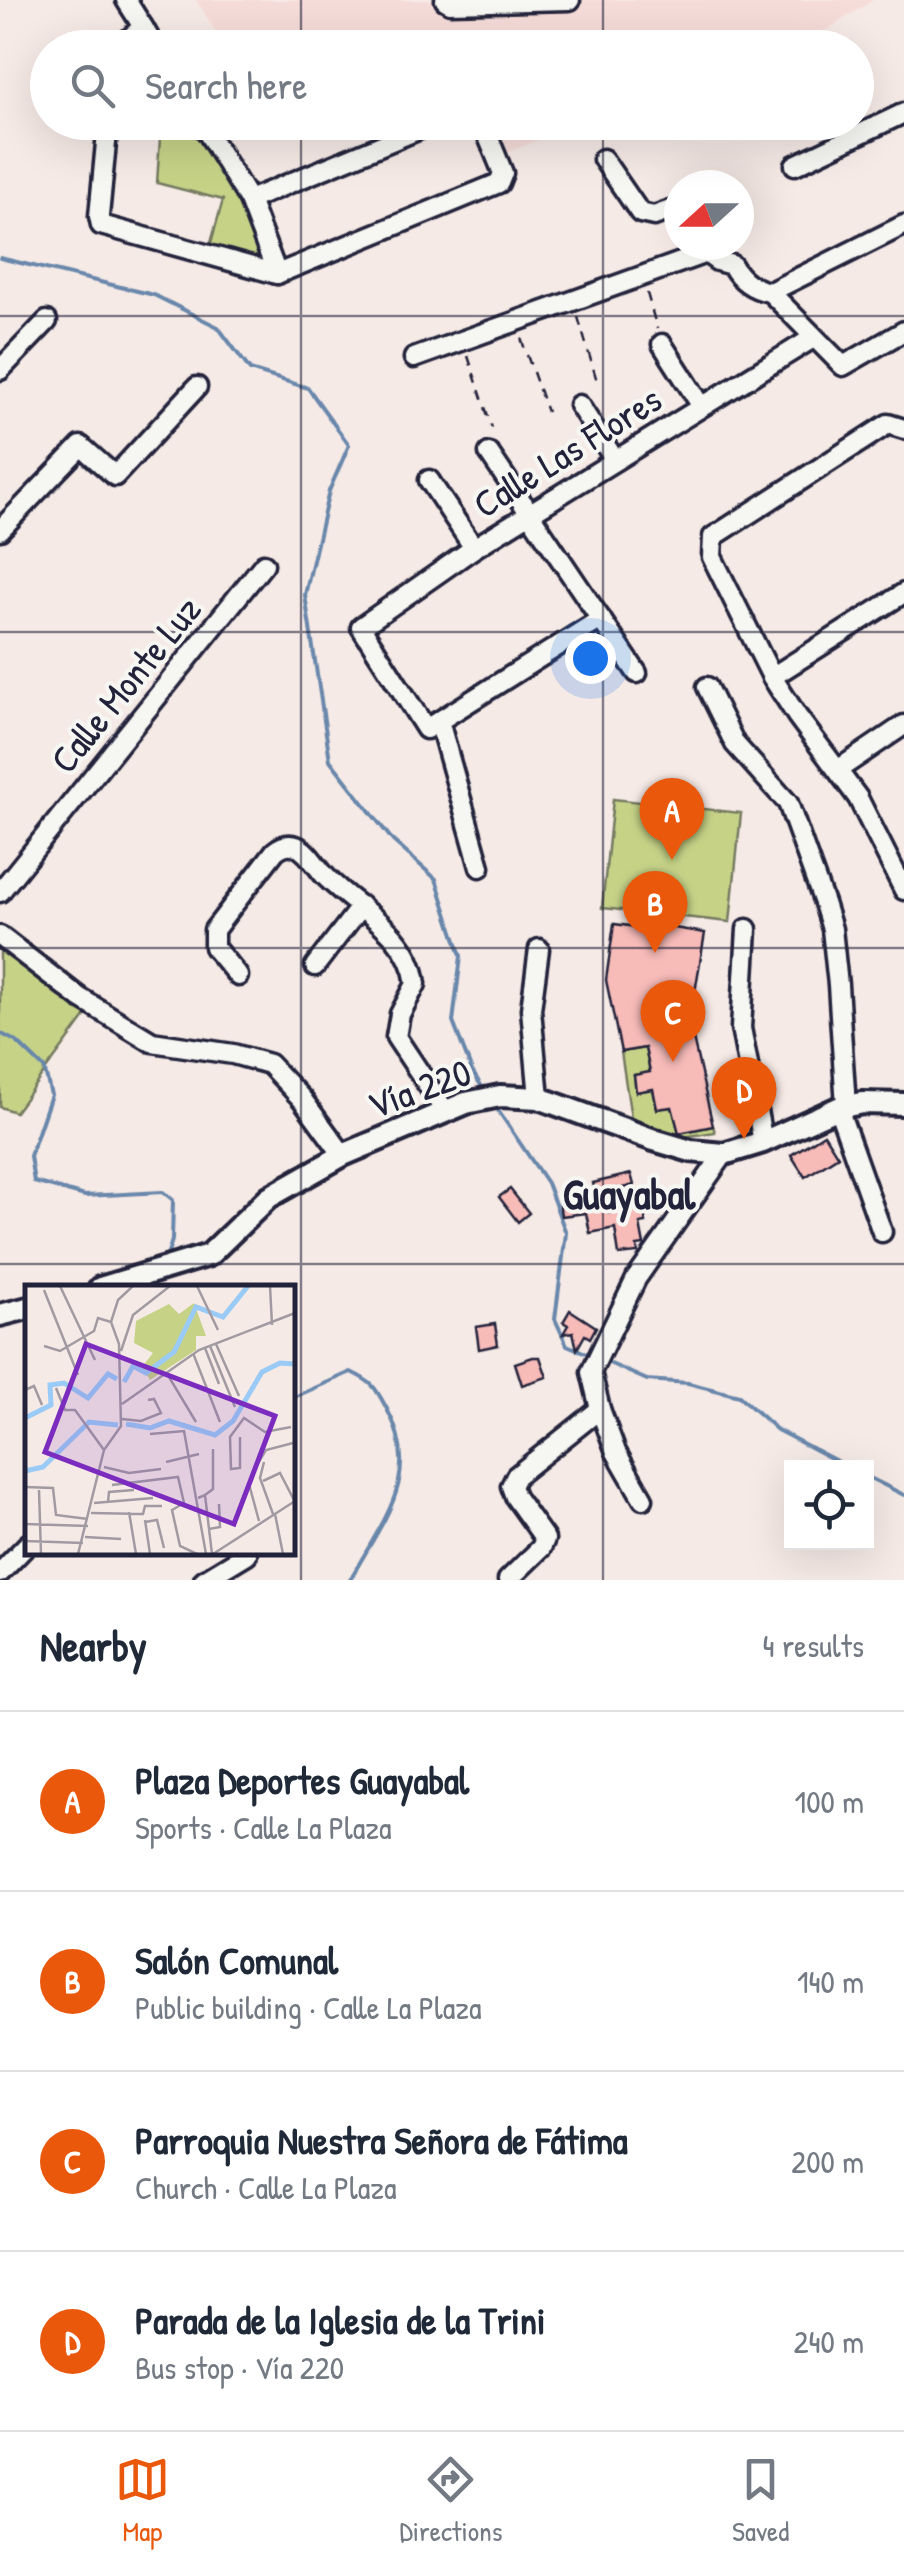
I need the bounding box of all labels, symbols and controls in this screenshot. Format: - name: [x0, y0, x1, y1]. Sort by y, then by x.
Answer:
- search box: [30, 30, 874, 140]
- icon: search: [65, 58, 120, 113]
- text: Search here: [145, 59, 307, 111]
- north arrow: [664, 170, 754, 260]
- street label: Calle Las Flores: [463, 373, 671, 529]
- street label: Calle Monte Luz: [38, 585, 212, 783]
- your location: [565, 633, 616, 684]
- pin: A: [640, 778, 704, 860]
- pin: B: [622, 870, 688, 953]
- pin: C: [640, 980, 706, 1062]
- street label: Vía 220: [360, 1045, 478, 1131]
- pin: D: [712, 1056, 776, 1139]
- district label: Guayabal: [563, 1165, 696, 1223]
- inset map: [25, 1285, 295, 1555]
- map controls: [784, 1460, 874, 1550]
- button: locate: [784, 1460, 874, 1550]
- text: Nearby: [40, 1617, 147, 1674]
- text: 4 results: [763, 1624, 864, 1667]
- text: Plaza Deportes Guayabal: [135, 1754, 469, 1806]
- text: A: [65, 1780, 80, 1823]
- text: 100 m: [795, 1780, 864, 1823]
- text: Sports · Calle La Plaza: [135, 1806, 392, 1849]
- text: Salón Comunal: [135, 1934, 338, 1986]
- text: B: [64, 1960, 81, 2003]
- text: 140 m: [797, 1960, 864, 2003]
- text: Public building · Calle La Plaza: [135, 1986, 481, 2029]
- text: Parroquia Nuestra Señora de Fátima: [135, 2114, 628, 2166]
- text: C: [64, 2140, 81, 2183]
- text: 200 m: [791, 2140, 864, 2183]
- text: Church · Calle La Plaza: [135, 2166, 397, 2209]
- text: Parada de la Iglesia de la Trini: [135, 2294, 545, 2346]
- text: D: [65, 2320, 80, 2363]
- text: 240 m: [794, 2320, 864, 2363]
- text: Bus stop · Vía 220: [135, 2346, 344, 2389]
- tab: Map: [115, 2452, 170, 2550]
- tab: Directions: [399, 2452, 502, 2550]
- tab: Saved: [732, 2452, 789, 2550]

